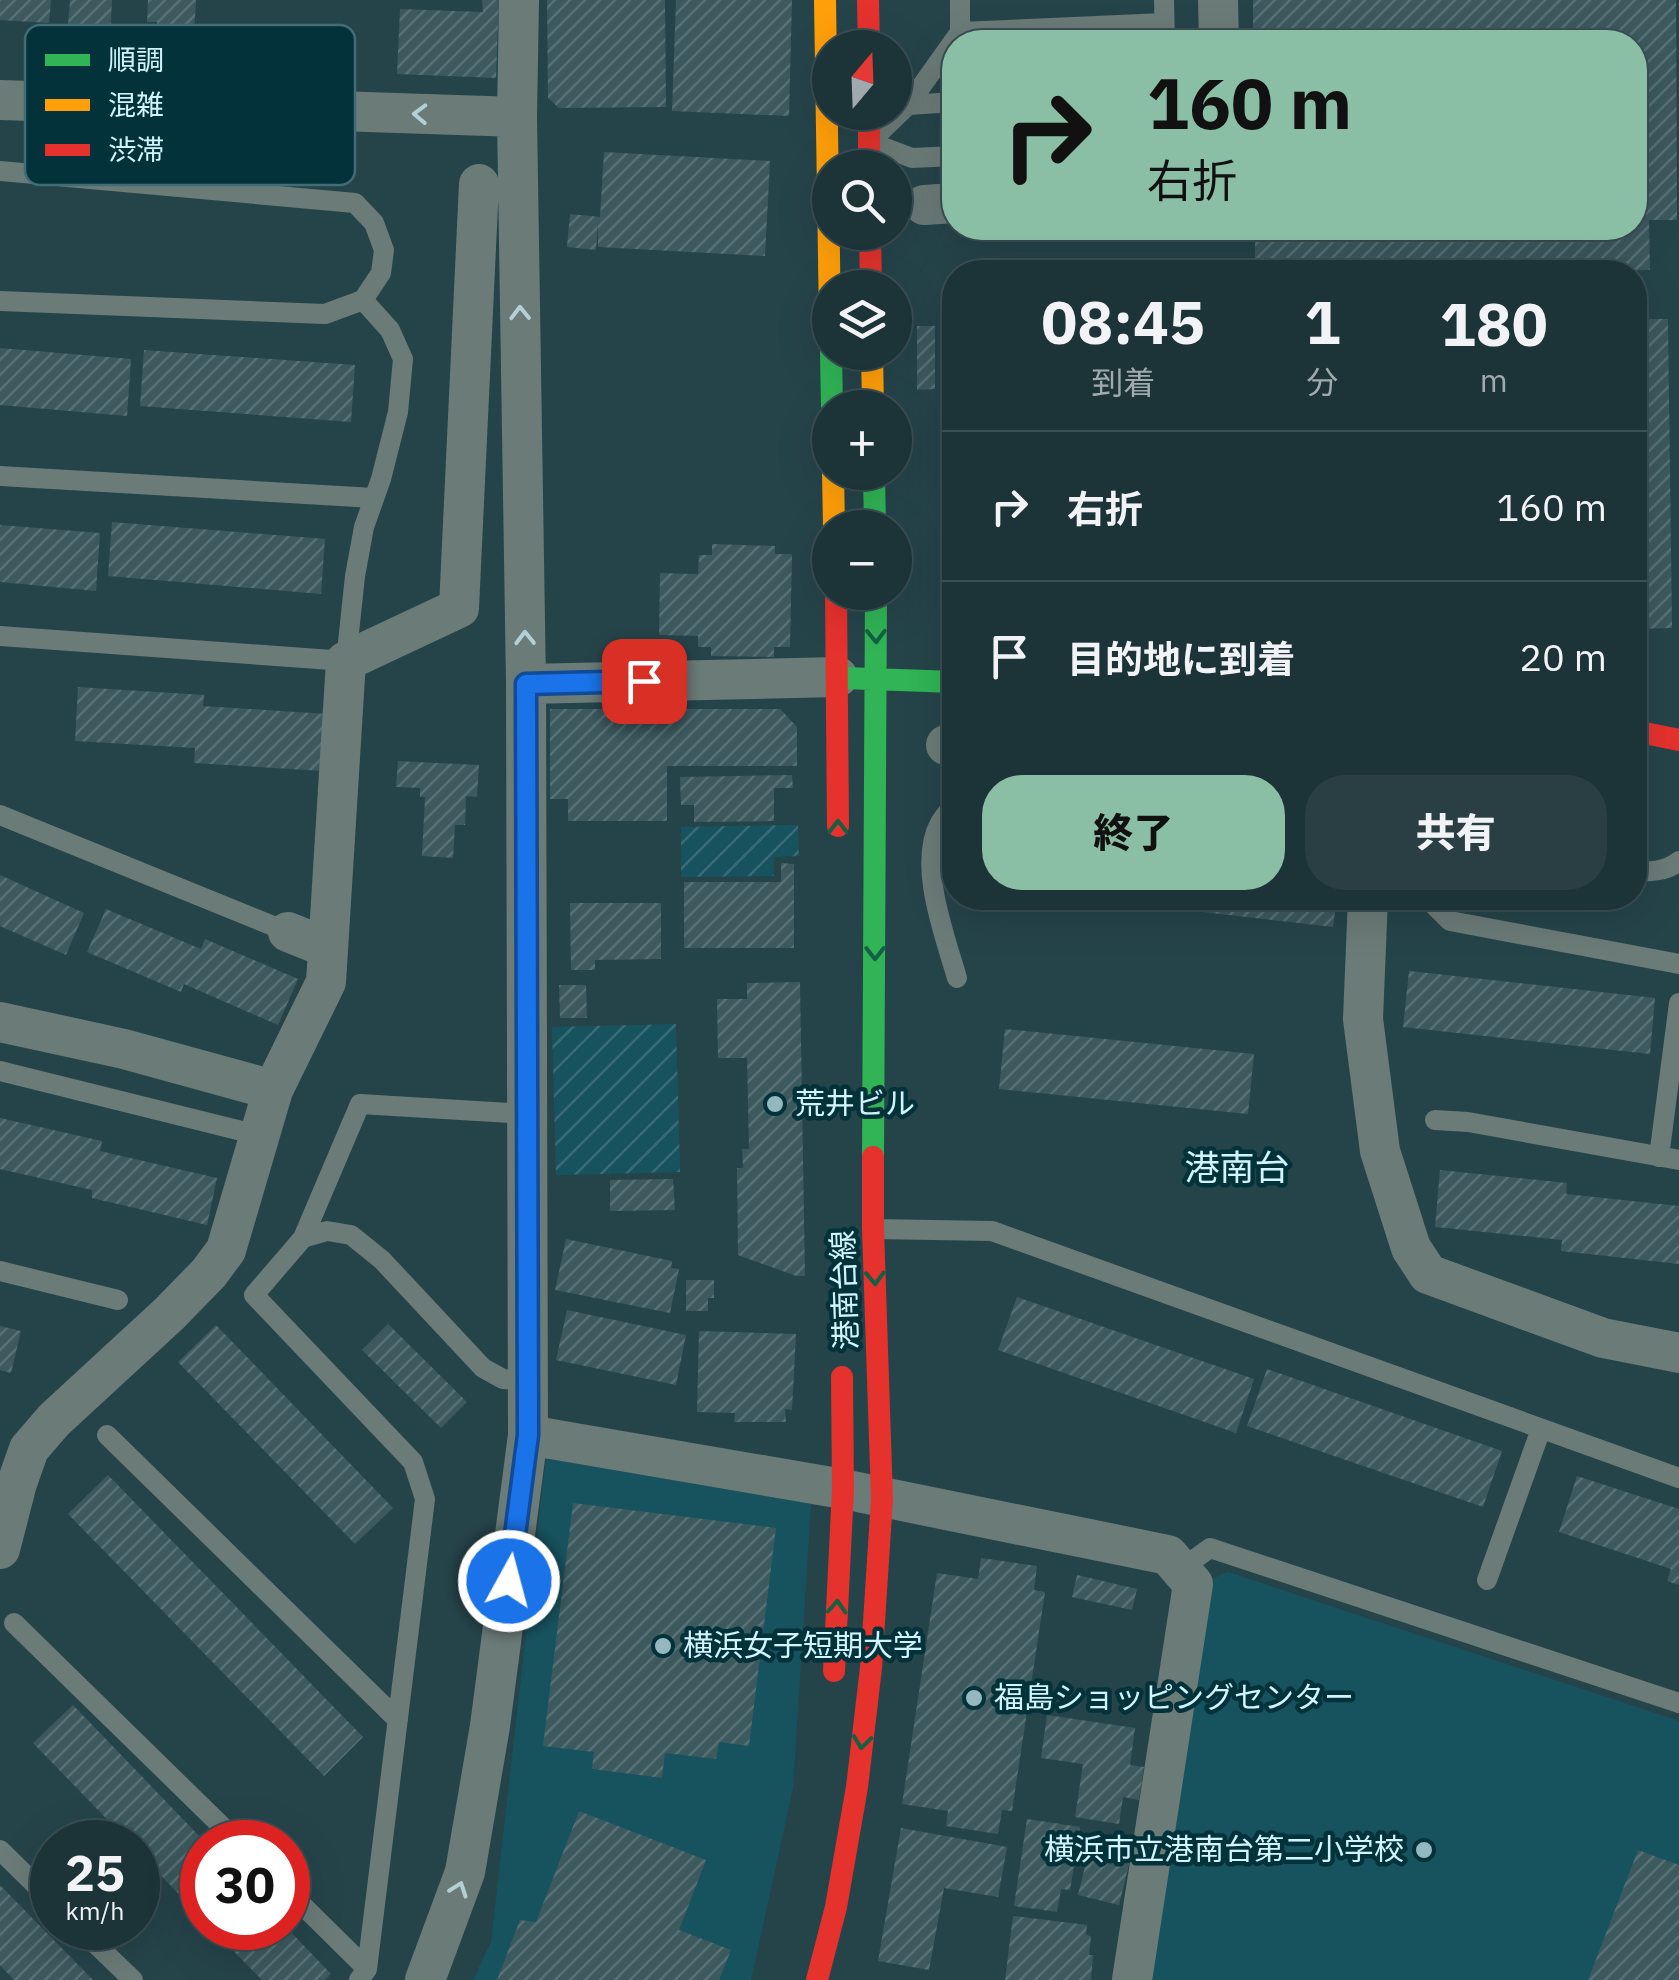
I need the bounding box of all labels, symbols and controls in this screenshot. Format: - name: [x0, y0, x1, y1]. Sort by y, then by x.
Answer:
- legend: [25, 25, 355, 185]
- north arrow: [812, 30, 912, 130]
- map controls: [812, 30, 912, 610]
- text: 順調: [108, 41, 164, 78]
- text: 160 m: [1147, 57, 1352, 148]
- icon: right: [982, 70, 1112, 200]
- text: 混雑: [108, 86, 164, 123]
- one-way arrow: [411, 104, 427, 125]
- text: 渋滞: [108, 131, 164, 168]
- button: search: [812, 150, 912, 250]
- text: 右折: [1147, 151, 1237, 209]
- button: layers: [812, 270, 912, 370]
- text: 08:45: [1041, 282, 1205, 361]
- text: 1: [1304, 282, 1340, 361]
- text: 180: [1440, 284, 1548, 363]
- one-way arrow: [510, 304, 531, 320]
- text: m: [1480, 359, 1508, 401]
- text: 到着: [1091, 361, 1155, 403]
- text: 分: [1306, 361, 1338, 403]
- button: +: [812, 390, 912, 490]
- icon: right: [982, 479, 1037, 534]
- text: 160 m: [1496, 482, 1607, 531]
- text: 右折: [1067, 484, 1143, 533]
- button: −: [812, 510, 912, 610]
- one-way arrow: [514, 629, 536, 644]
- one-way arrow: [866, 629, 887, 645]
- icon: arrive: [982, 629, 1037, 684]
- text: 20 m: [1519, 632, 1607, 681]
- text: 目的地に到着: [1067, 634, 1295, 683]
- pin: [602, 639, 687, 724]
- icon: arrive: [617, 654, 672, 709]
- button: 終了: [982, 775, 1285, 890]
- button: 共有: [1305, 775, 1607, 890]
- one-way arrow: [828, 818, 849, 834]
- one-way arrow: [864, 946, 886, 961]
- place label: 荒井ビル: [795, 1083, 915, 1122]
- marker: 荒井ビル: [764, 1093, 786, 1115]
- district label: 港南台: [1184, 1144, 1290, 1190]
- street label: 港南台線: [822, 1229, 865, 1351]
- one-way arrow: [864, 1270, 885, 1286]
- position arrow: [457, 1529, 561, 1633]
- one-way arrow: [826, 1598, 847, 1614]
- place label: 横浜女子短期大学: [683, 1625, 923, 1664]
- marker: 横浜女子短期大学: [652, 1635, 674, 1657]
- place label: 福島ショッピングセンター: [994, 1677, 1354, 1716]
- marker: 福島ショッピングセンター: [963, 1687, 985, 1709]
- one-way arrow: [852, 1734, 873, 1750]
- speed limit sign: 30: [180, 1820, 310, 1950]
- place label: 横浜市立港南台第二小学校: [1044, 1829, 1404, 1868]
- marker: 横浜市立港南台第二小学校: [1413, 1839, 1435, 1861]
- text: 25: [65, 1840, 125, 1905]
- one-way arrow: [447, 1881, 468, 1898]
- text: km/h: [66, 1894, 124, 1927]

